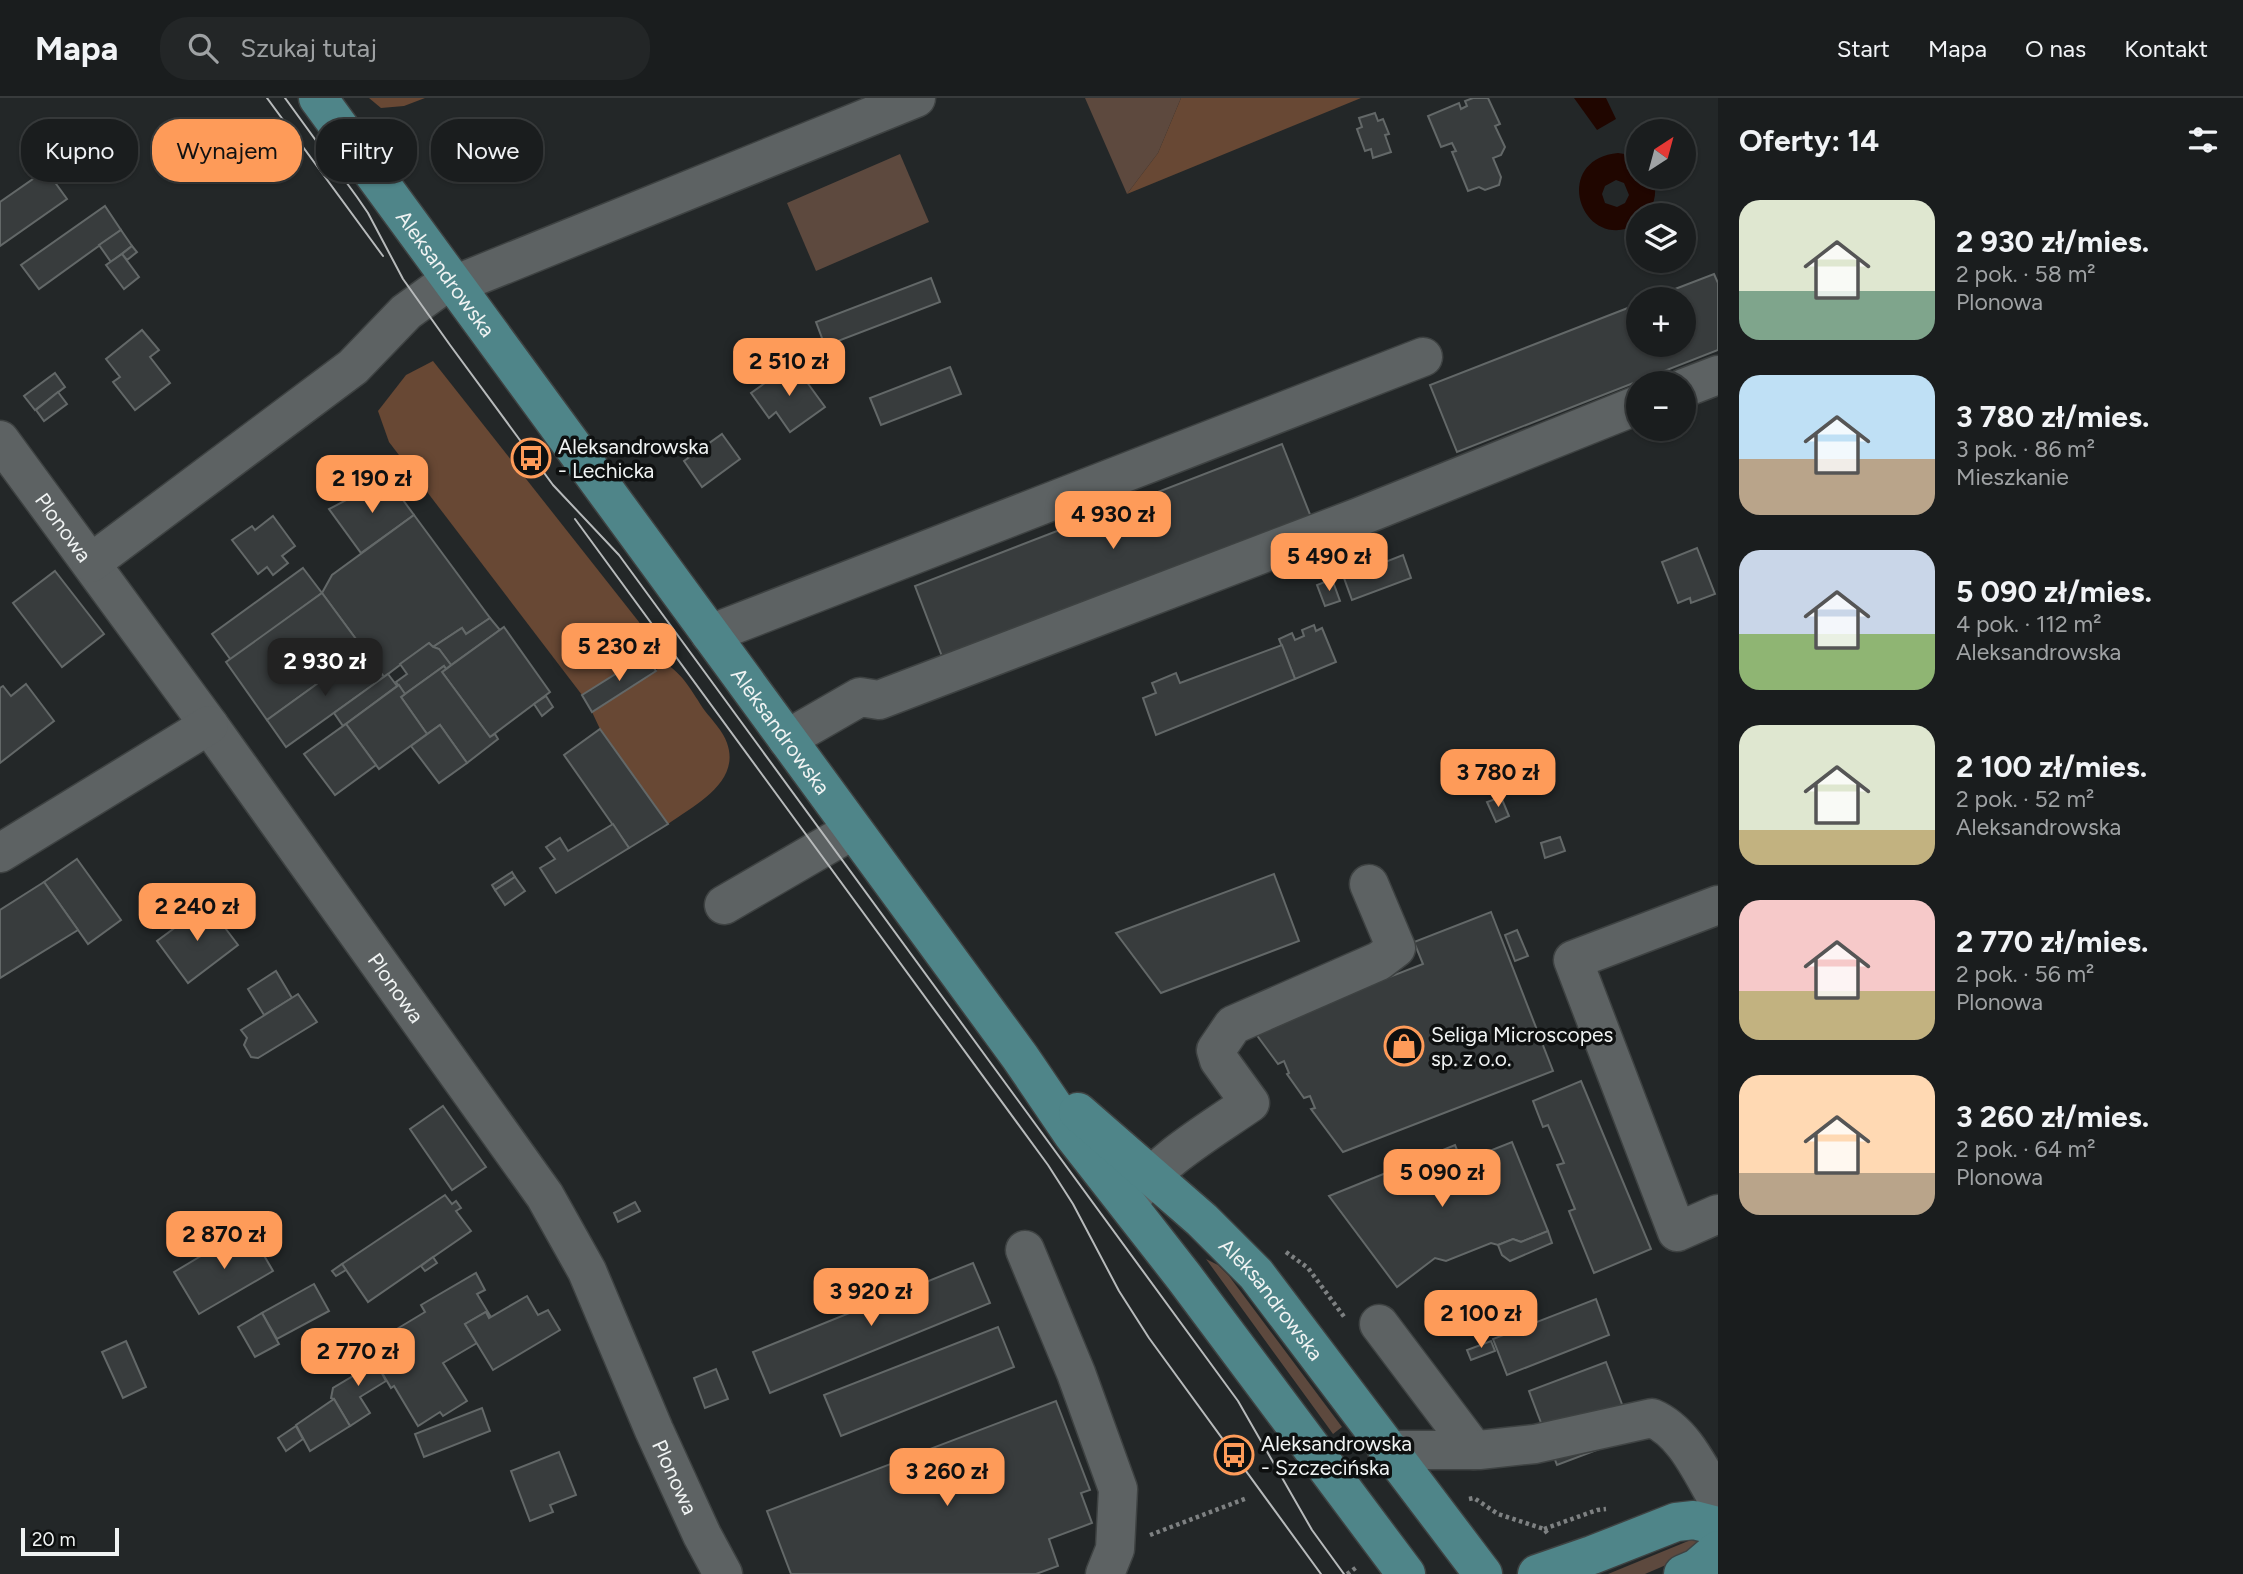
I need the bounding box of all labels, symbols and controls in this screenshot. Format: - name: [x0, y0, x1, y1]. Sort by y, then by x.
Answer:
- search box: [160, 17, 650, 80]
- text: Mapa: [35, 29, 118, 68]
- icon: search: [184, 29, 222, 67]
- text: Szukaj tutaj: [240, 32, 377, 64]
- text: Start: [1837, 34, 1890, 63]
- text: Mapa: [1928, 34, 1987, 63]
- text: O nas: [2025, 34, 2086, 63]
- text: Kontakt: [2124, 34, 2208, 63]
- chip: Kupno: [21, 119, 138, 182]
- chip: Wynajem: [152, 119, 302, 182]
- chip: Filtry: [316, 119, 417, 182]
- chip: Nowe: [431, 119, 543, 182]
- north arrow: [1626, 119, 1696, 189]
- map controls: [1626, 119, 1696, 441]
- icon: filters: [2184, 121, 2222, 159]
- text: Oferty: 14: [1739, 122, 1879, 159]
- button: layers: [1626, 203, 1696, 273]
- street label: Aleksandrowska: [391, 205, 501, 341]
- text: 2 930 zł/mies.: [1956, 223, 2149, 260]
- icon: home: [1795, 228, 1879, 312]
- text: 2 pok. · 58 m²: [1956, 260, 2096, 288]
- button: +: [1626, 287, 1696, 357]
- text: Plonowa: [1956, 288, 2043, 316]
- pin: 2 510 zł: [717, 338, 861, 398]
- text: 2 510 zł: [749, 347, 829, 375]
- button: −: [1626, 371, 1696, 441]
- text: 3 780 zł/mies.: [1956, 398, 2149, 435]
- icon: home: [1795, 403, 1879, 487]
- place label: Aleksandrowska - Lechicka: [558, 434, 709, 483]
- text: 3 pok. · 86 m²: [1956, 435, 2095, 463]
- bus stop icon: Aleksandrowska - Lechicka: [510, 437, 552, 479]
- pin: 2 190 zł: [300, 456, 444, 515]
- text: Mieszkanie: [1956, 463, 2069, 491]
- text: 2 190 zł: [332, 464, 412, 492]
- street label: Plonowa: [30, 488, 97, 567]
- pin: 4 930 zł: [1041, 491, 1185, 551]
- text: 4 930 zł: [1071, 500, 1155, 528]
- pin: 5 490 zł: [1257, 533, 1401, 593]
- text: 5 490 zł: [1287, 542, 1371, 570]
- text: 5 090 zł/mies.: [1956, 573, 2152, 610]
- icon: home: [1795, 578, 1879, 662]
- text: 4 pok. · 112 m²: [1956, 610, 2101, 638]
- pin: 5 230 zł: [547, 624, 691, 683]
- text: 5 230 zł: [578, 632, 660, 660]
- pin: 2 930 zł: [253, 638, 397, 698]
- text: Aleksandrowska: [1956, 638, 2121, 666]
- text: 2 930 zł: [284, 647, 366, 675]
- street label: Aleksandrowska: [726, 662, 836, 799]
- text: 2 100 zł/mies.: [1956, 748, 2147, 785]
- pin: 3 780 zł: [1426, 750, 1570, 809]
- icon: home: [1795, 753, 1879, 837]
- text: 3 780 zł: [1456, 758, 1540, 786]
- text: 2 pok. · 52 m²: [1956, 785, 2094, 813]
- text: Aleksandrowska: [1956, 813, 2121, 841]
- pin: 2 240 zł: [125, 884, 269, 943]
- text: 2 240 zł: [155, 892, 239, 920]
- text: 2 770 zł/mies.: [1956, 923, 2148, 960]
- icon: home: [1795, 928, 1879, 1012]
- street label: Plonowa: [363, 948, 430, 1027]
- text: 2 pok. · 56 m²: [1956, 960, 2094, 988]
- text: Plonowa: [1956, 988, 2043, 1016]
- place label: Seliga Microscopes sp. z o.o.: [1431, 1022, 1613, 1071]
- shop icon: Seliga Microscopes sp. z o.o.: [1383, 1025, 1425, 1067]
- text: 3 260 zł/mies.: [1956, 1098, 2149, 1135]
- icon: home: [1795, 1103, 1879, 1187]
- text: 2 pok. · 64 m²: [1956, 1135, 2095, 1163]
- pin: 5 090 zł: [1370, 1150, 1514, 1209]
- text: 5 090 zł: [1399, 1158, 1485, 1186]
- text: Plonowa: [1956, 1163, 2043, 1191]
- pin: 2 870 zł: [152, 1212, 296, 1271]
- text: 2 870 zł: [182, 1220, 266, 1248]
- street label: Aleksandrowska: [1214, 1232, 1329, 1365]
- pin: 3 920 zł: [799, 1268, 943, 1328]
- text: 3 920 zł: [830, 1277, 912, 1305]
- pin: 2 100 zł: [1409, 1290, 1553, 1350]
- text: 2 100 zł: [1440, 1299, 1522, 1327]
- pin: 2 770 zł: [286, 1328, 430, 1388]
- text: 2 770 zł: [317, 1337, 399, 1365]
- place label: Aleksandrowska - Szczecińska: [1261, 1431, 1412, 1480]
- bus stop icon: Aleksandrowska - Szczecińska: [1213, 1434, 1255, 1476]
- street label: Plonowa: [648, 1435, 703, 1518]
- pin: 3 260 zł: [875, 1448, 1019, 1508]
- text: 3 260 zł: [906, 1457, 988, 1485]
- scale bar: [21, 1525, 119, 1557]
- text: 20 m: [32, 1528, 76, 1551]

